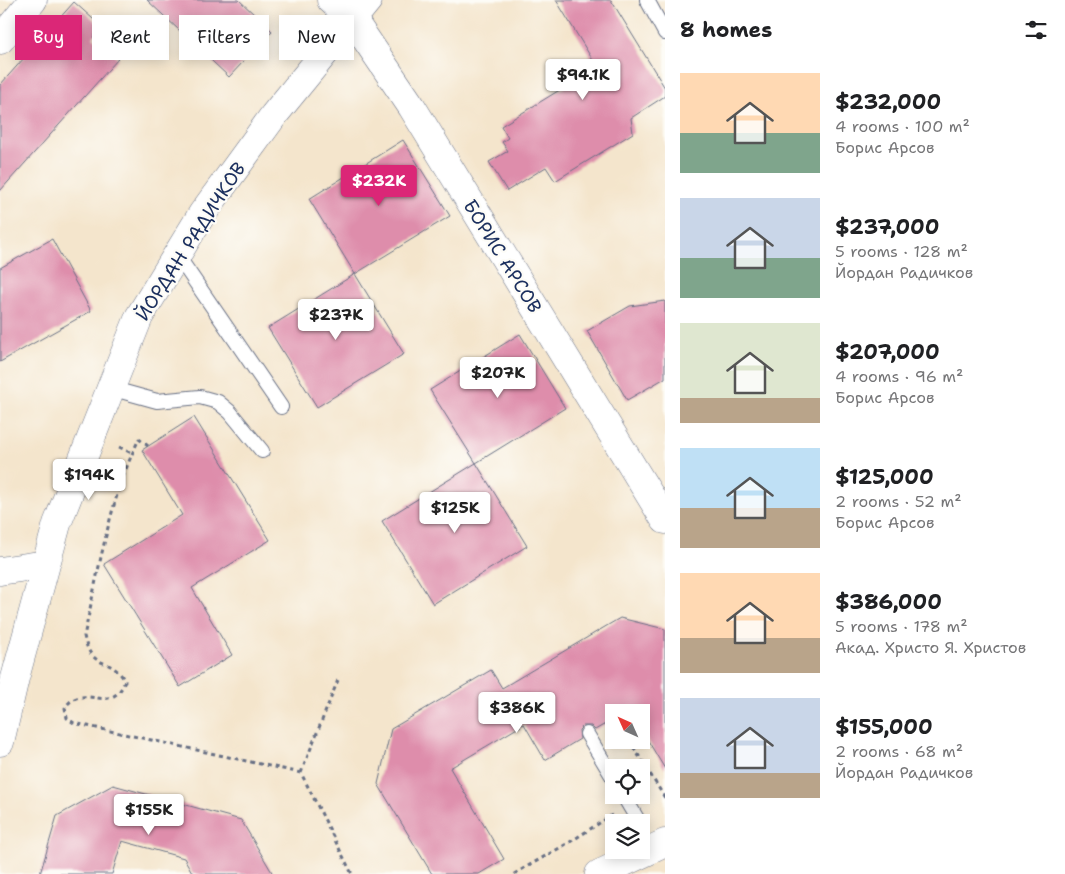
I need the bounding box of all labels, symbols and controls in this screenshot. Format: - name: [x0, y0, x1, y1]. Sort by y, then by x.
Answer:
- chip: Buy: [15, 15, 82, 60]
- chip: Rent: [92, 15, 169, 60]
- chip: Filters: [179, 15, 269, 60]
- chip: New: [279, 15, 354, 60]
- text: 8 homes: [680, 16, 772, 44]
- icon: filters: [1022, 16, 1050, 44]
- pin: $94.1K: [542, 58, 624, 101]
- text: $94.1K: [556, 64, 610, 85]
- text: $232,000: [835, 88, 941, 116]
- icon: home: [720, 93, 780, 153]
- text: 4 rooms · 100 m²: [835, 116, 970, 137]
- text: Борис Арсов: [835, 137, 934, 158]
- street label: ЙОРДАН РАДИЧКОВ: [130, 157, 251, 325]
- pin: $232K: [344, 164, 414, 207]
- text: $232K: [352, 170, 406, 191]
- street label: БОРИС АРСОВ: [458, 195, 547, 318]
- text: $237,000: [835, 213, 939, 241]
- icon: home: [720, 218, 780, 278]
- text: 5 rooms · 128 m²: [835, 241, 968, 262]
- text: Йордан Радичков: [835, 262, 973, 283]
- pin: $237K: [301, 298, 371, 341]
- text: $237K: [309, 304, 363, 325]
- text: $207,000: [835, 338, 940, 366]
- icon: home: [720, 343, 780, 403]
- pin: $207K: [463, 356, 533, 399]
- text: $207K: [471, 362, 525, 383]
- text: 4 rooms · 96 m²: [835, 366, 963, 387]
- text: Борис Арсов: [835, 387, 934, 408]
- pin: $194K: [54, 458, 124, 501]
- text: $125,000: [835, 463, 934, 491]
- text: $194K: [64, 464, 114, 485]
- icon: home: [720, 468, 780, 528]
- text: 2 rooms · 52 m²: [835, 491, 962, 512]
- pin: $125K: [420, 492, 490, 534]
- text: $125K: [430, 497, 480, 518]
- text: Борис Арсов: [835, 512, 934, 533]
- text: $386,000: [835, 588, 942, 616]
- icon: home: [720, 593, 780, 653]
- text: 5 rooms · 178 m²: [835, 616, 968, 637]
- text: Акад. Христо Я. Христов: [835, 637, 1026, 658]
- pin: $386K: [482, 692, 552, 734]
- text: $386K: [489, 697, 545, 718]
- north arrow: [605, 704, 650, 749]
- map controls: [605, 704, 650, 859]
- text: $155,000: [835, 713, 933, 741]
- icon: home: [720, 718, 780, 778]
- text: 2 rooms · 68 m²: [835, 741, 963, 762]
- button: locate: [605, 759, 650, 804]
- text: Йордан Радичков: [835, 762, 973, 783]
- pin: $155K: [114, 794, 184, 836]
- text: $155K: [125, 799, 173, 820]
- button: layers: [605, 814, 650, 859]

